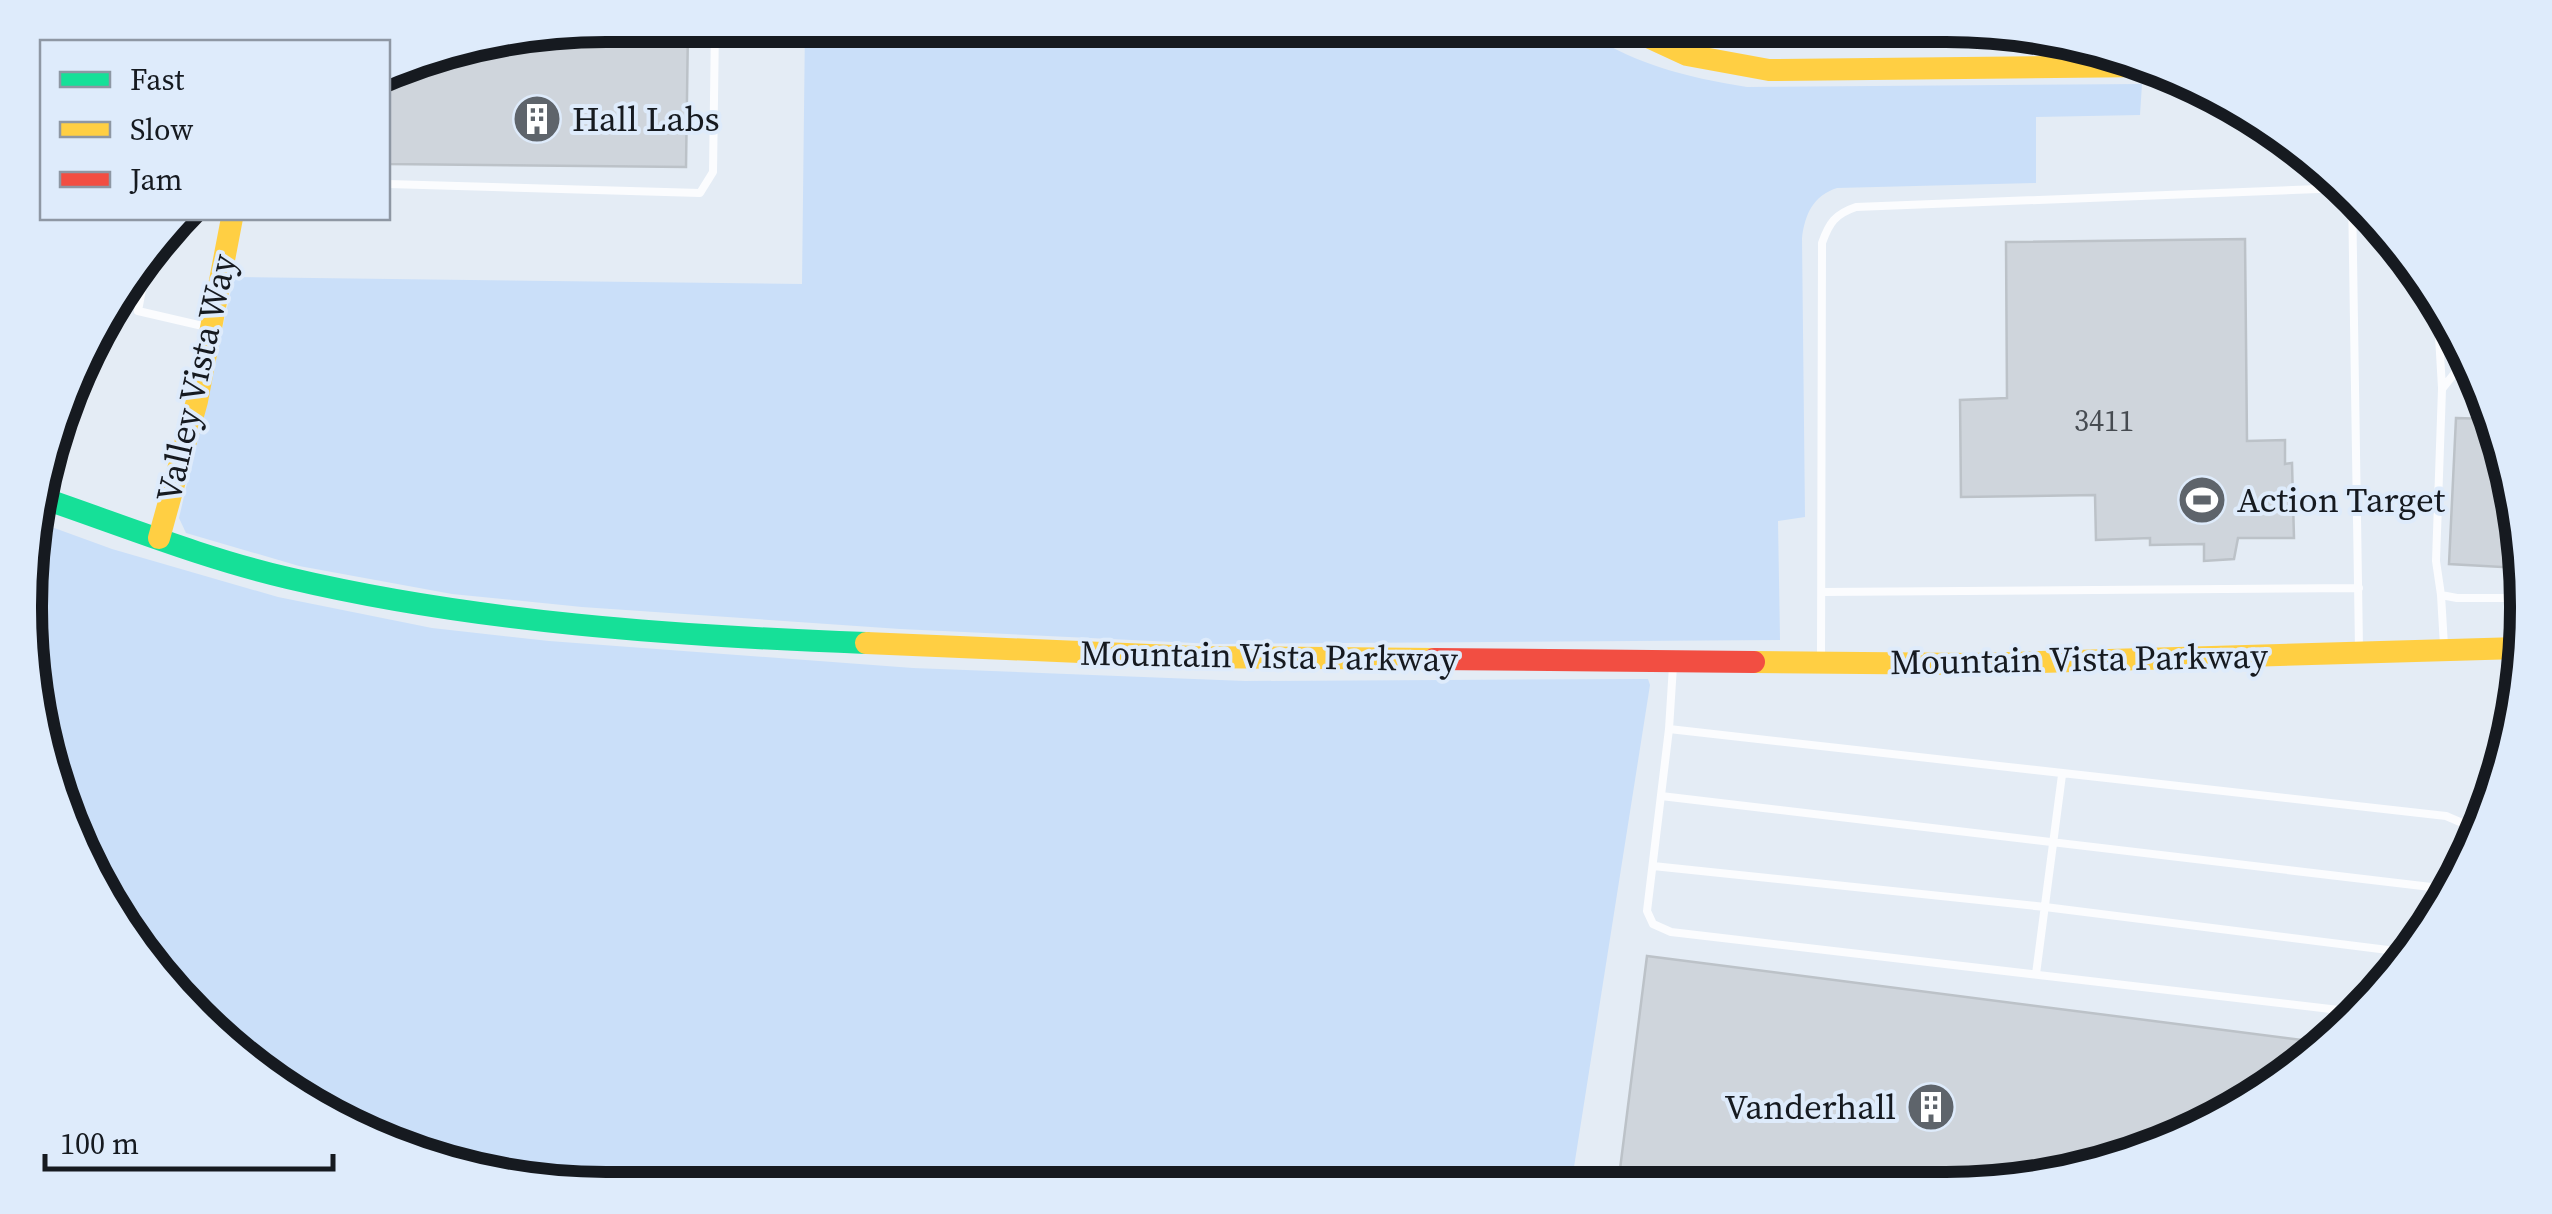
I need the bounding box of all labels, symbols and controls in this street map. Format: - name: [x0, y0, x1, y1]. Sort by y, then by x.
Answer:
- legend: [40, 40, 390, 220]
- text: Fast: [130, 59, 184, 100]
- building icon: Hall Labs: [511, 93, 563, 145]
- place label: Hall Labs: [572, 95, 720, 143]
- text: Slow: [130, 109, 193, 150]
- text: Jam: [129, 159, 183, 200]
- street label: Valley Vista Way: [144, 249, 248, 507]
- house number: 3411: [2074, 400, 2134, 441]
- sports icon: Action Target: [2176, 474, 2228, 526]
- place label: Action Target: [2237, 476, 2446, 524]
- street label: Mountain Vista Parkway: [1080, 629, 1458, 683]
- street label: Mountain Vista Parkway: [1890, 632, 2268, 686]
- building icon: Vanderhall: [1905, 1081, 1957, 1133]
- place label: Vanderhall: [1725, 1083, 1896, 1131]
- scale bar: [45, 1109, 332, 1171]
- text: 100 m: [60, 1123, 139, 1164]

